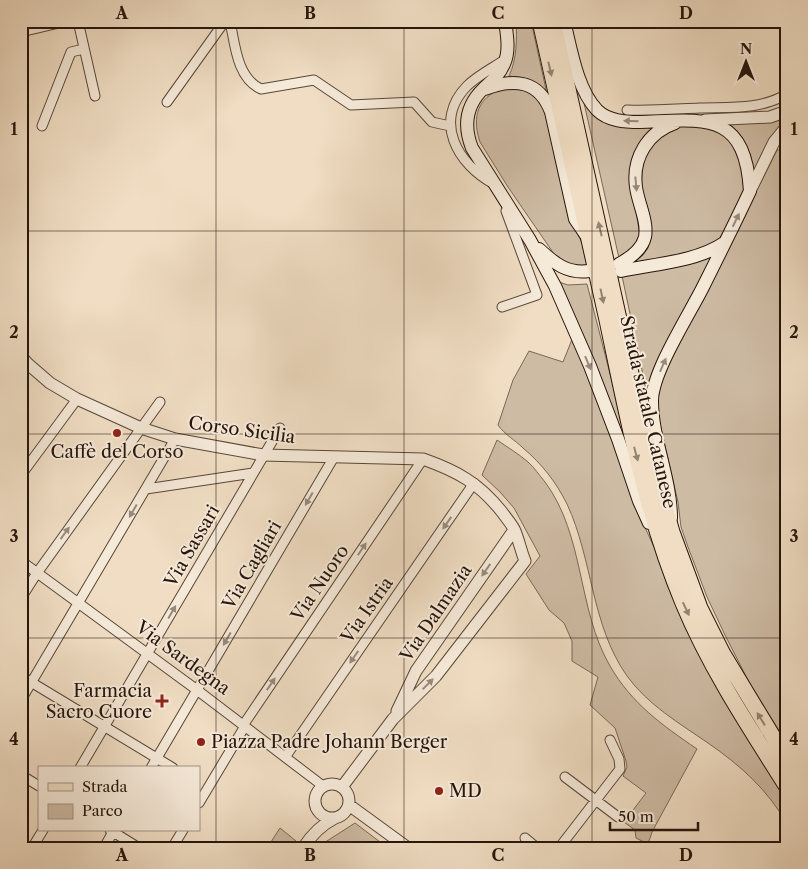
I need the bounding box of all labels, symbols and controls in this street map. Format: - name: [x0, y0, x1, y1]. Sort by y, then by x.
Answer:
- text: A: [115, 3, 129, 23]
- text: B: [304, 3, 316, 23]
- text: C: [492, 3, 504, 23]
- text: D: [679, 3, 693, 23]
- north arrow: [720, 38, 770, 88]
- text: N: [740, 40, 752, 58]
- one-way arrow: [546, 61, 554, 76]
- one-way arrow: [623, 117, 639, 125]
- text: 1: [10, 119, 18, 139]
- text: 1: [790, 119, 798, 139]
- one-way arrow: [632, 176, 640, 192]
- one-way arrow: [732, 212, 740, 227]
- one-way arrow: [596, 222, 604, 237]
- one-way arrow: [598, 288, 606, 303]
- street label: Strada statale Catanese: [615, 313, 681, 511]
- text: 2: [9, 322, 19, 342]
- text: 2: [789, 322, 799, 342]
- one-way arrow: [585, 356, 593, 370]
- one-way arrow: [659, 358, 667, 372]
- street label: Corso Sicilia: [187, 412, 297, 448]
- marker: Caffè del Corso: [111, 427, 123, 439]
- place label: Caffè del Corso: [51, 441, 183, 463]
- one-way arrow: [633, 447, 641, 462]
- one-way arrow: [305, 492, 313, 506]
- street label: Via Sassari: [159, 501, 225, 592]
- one-way arrow: [128, 505, 137, 518]
- street label: Via Cagliari: [217, 516, 286, 614]
- one-way arrow: [442, 516, 452, 530]
- text: 3: [9, 526, 19, 546]
- one-way arrow: [60, 526, 70, 540]
- text: 3: [789, 526, 799, 546]
- street label: Via Nuoro: [286, 541, 354, 626]
- one-way arrow: [357, 543, 367, 556]
- street label: Via Dalmazia: [395, 560, 477, 667]
- one-way arrow: [481, 563, 491, 577]
- street label: Via Istria: [336, 572, 398, 648]
- one-way arrow: [682, 602, 690, 616]
- one-way arrow: [168, 605, 177, 618]
- street label: Via Sardegna: [131, 616, 235, 700]
- one-way arrow: [222, 633, 231, 646]
- one-way arrow: [349, 650, 359, 664]
- one-way arrow: [266, 677, 276, 691]
- one-way arrow: [422, 679, 434, 691]
- place label: Farmacia Sacro Cuore: [46, 680, 152, 723]
- marker: Farmacia Sacro Cuore: [156, 695, 168, 707]
- one-way arrow: [757, 712, 766, 725]
- text: 4: [9, 729, 19, 749]
- text: 4: [789, 729, 799, 749]
- place label: Piazza Padre Johann Berger: [211, 731, 448, 753]
- marker: Piazza Padre Johann Berger: [195, 736, 207, 748]
- legend: [38, 766, 200, 832]
- text: Strada: [82, 777, 128, 796]
- place label: MD: [449, 780, 482, 802]
- marker: MD: [433, 785, 445, 797]
- scale bar: [610, 799, 698, 831]
- text: Parco: [82, 801, 123, 820]
- text: 50 m: [618, 807, 654, 826]
- text: A: [115, 845, 129, 865]
- text: B: [304, 845, 316, 865]
- text: C: [492, 845, 504, 865]
- text: D: [679, 845, 693, 865]

